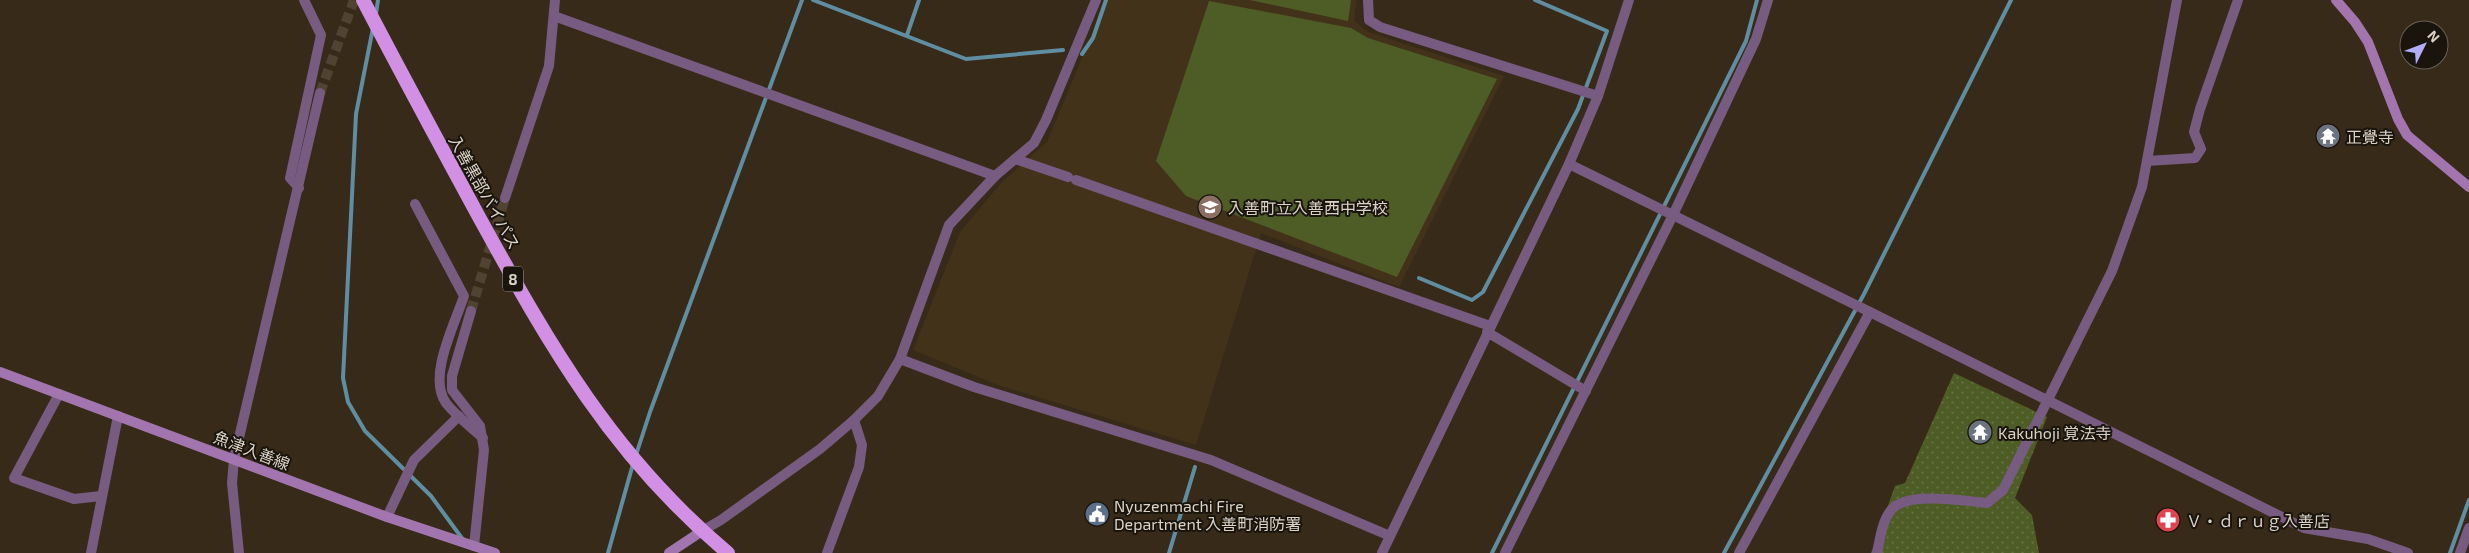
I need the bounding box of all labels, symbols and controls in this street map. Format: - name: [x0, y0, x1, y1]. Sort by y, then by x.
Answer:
- north arrow: [2399, 20, 2449, 70]
- text: N: [2424, 27, 2444, 45]
- temple icon: 正覺寺: [2315, 123, 2341, 149]
- place label: 正覺寺: [2346, 127, 2394, 146]
- street label: 入善黒部バイパス: [446, 132, 524, 252]
- school or university icon: 入善町立入善西中学校: [1197, 194, 1223, 220]
- place label: 入善町立入善西中学校: [1228, 198, 1388, 217]
- road number: 8: [503, 266, 523, 292]
- temple icon: Kakuhoji 覚法寺: [1967, 419, 1993, 445]
- place label: Kakuhoji 覚法寺: [1998, 423, 2111, 443]
- street label: 魚津入善線: [211, 427, 293, 473]
- place label: Nyuzenmachi Fire Department 入善町消防署: [1114, 496, 1301, 533]
- public building icon: Nyuzenmachi Fire Department 入善町消防署: [1084, 501, 1110, 527]
- pharmacy icon: Ｖ・ｄｒｕｇ入善店: [2155, 507, 2181, 533]
- place label: Ｖ・ｄｒｕｇ入善店: [2186, 511, 2330, 531]

